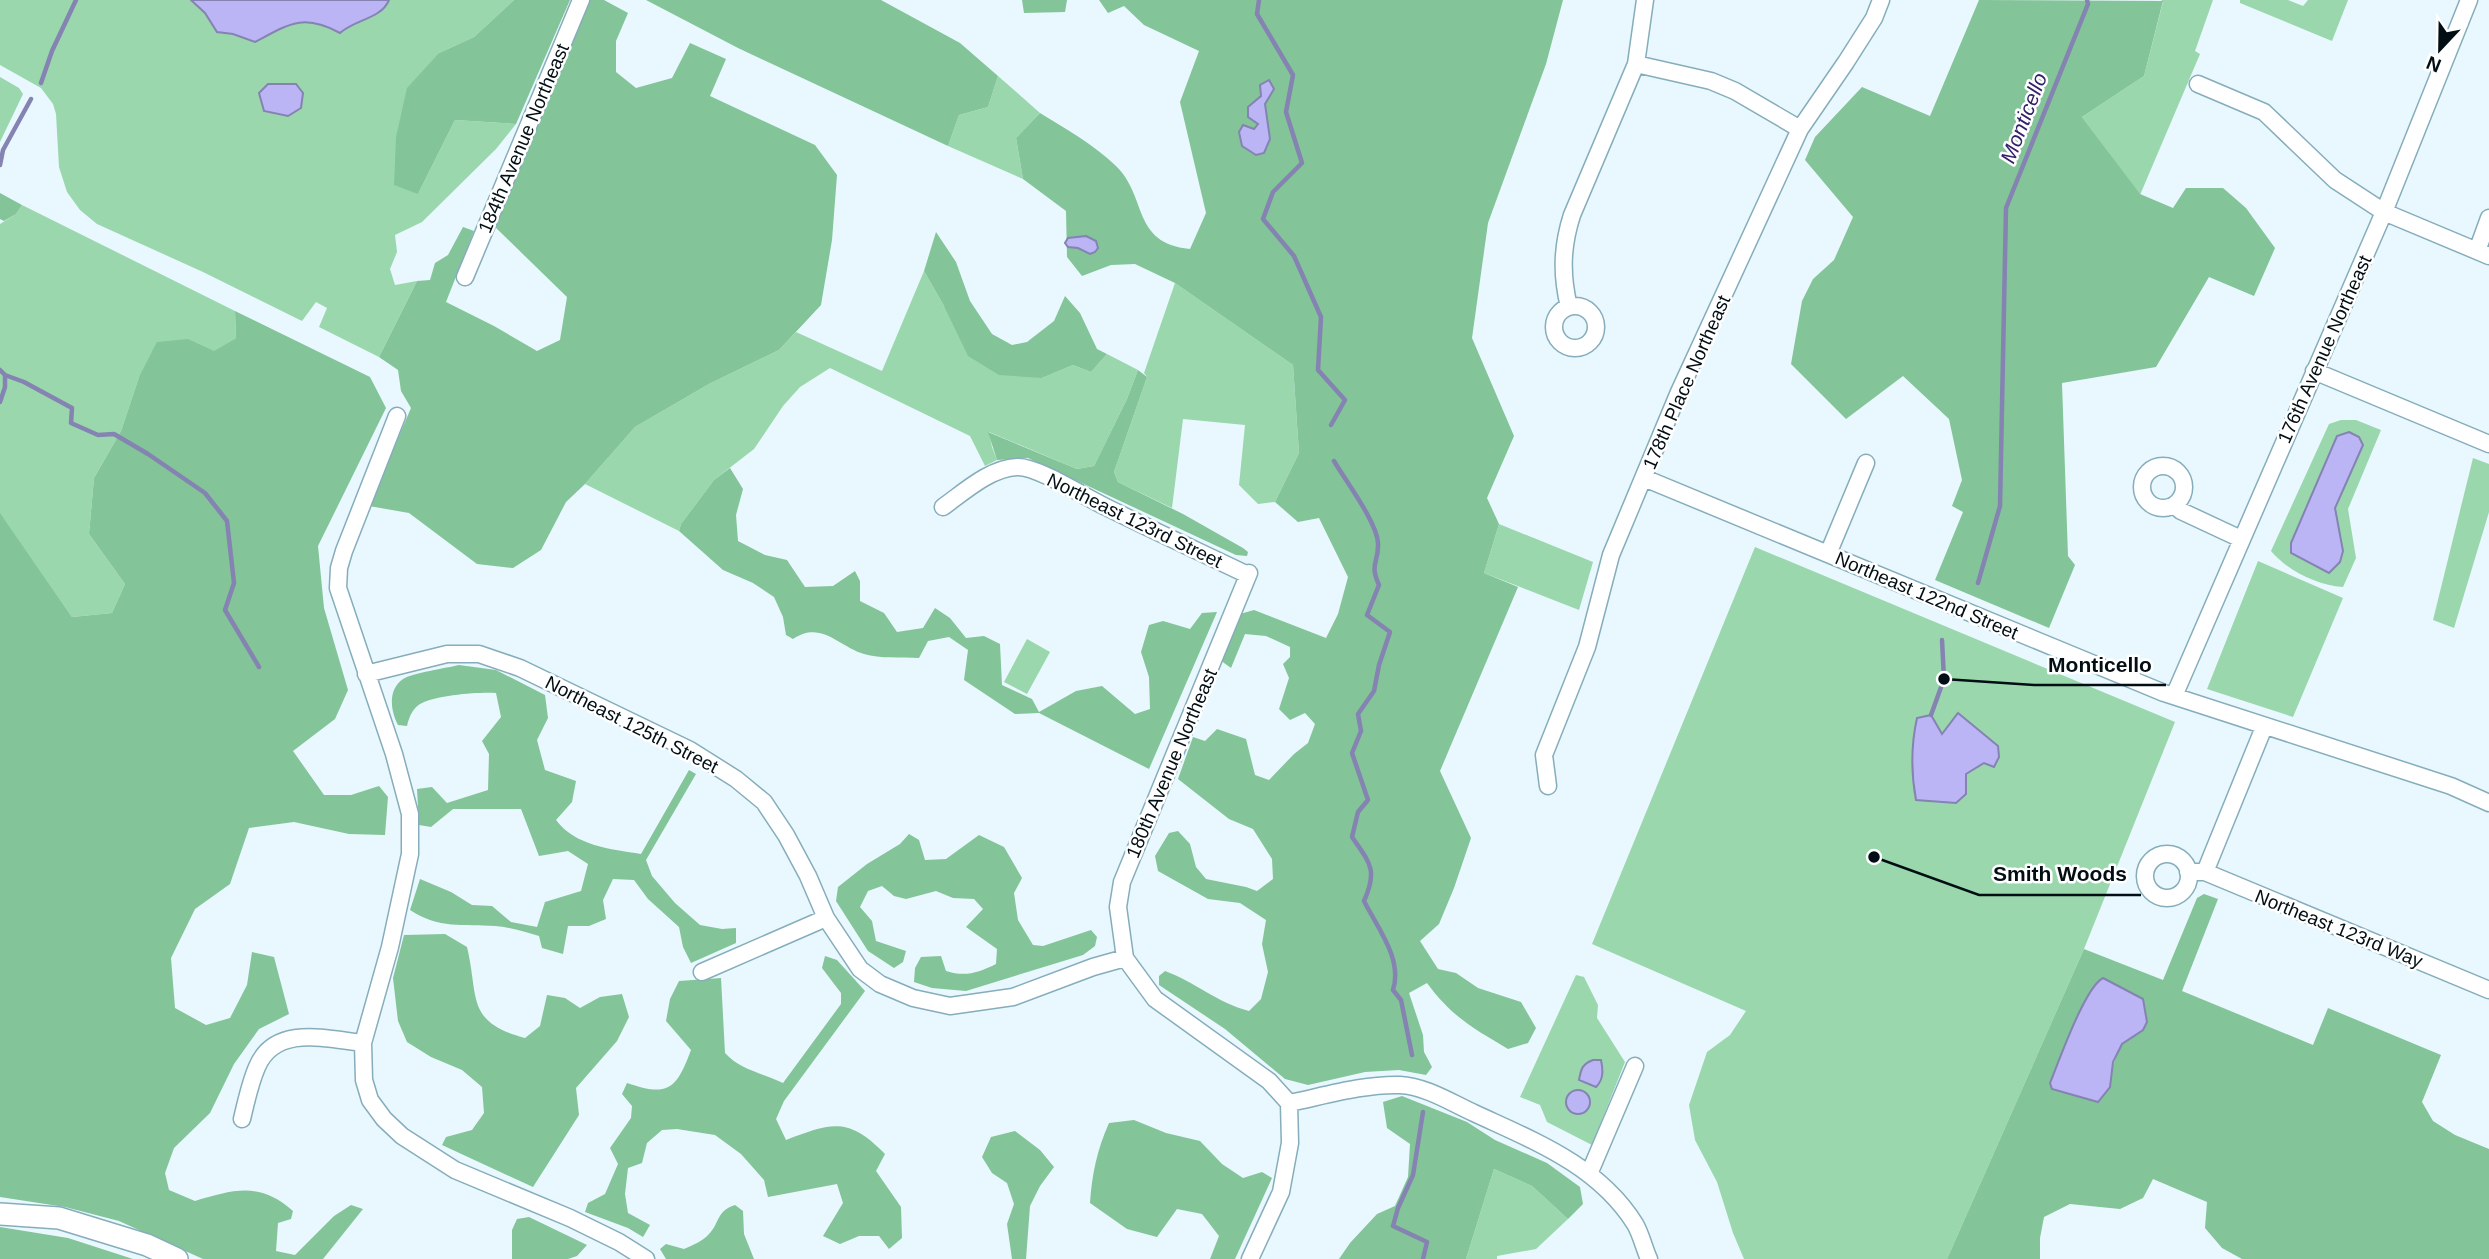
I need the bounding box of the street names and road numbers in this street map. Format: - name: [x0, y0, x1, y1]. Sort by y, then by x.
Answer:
- street label: 184th Avenue Northeast: [474, 40, 573, 236]
- street label: 176th Avenue Northeast: [2273, 251, 2376, 446]
- street label: 178th Place Northeast: [1639, 291, 1735, 472]
- street label: Northeast 123rd Street: [1044, 469, 1226, 572]
- street label: Northeast 122nd Street: [1832, 547, 2022, 644]
- street label: 180th Avenue Northeast: [1122, 665, 1221, 861]
- street label: Northeast 125th Street: [542, 672, 722, 778]
- street label: Northeast 123rd Way: [2252, 885, 2426, 972]

